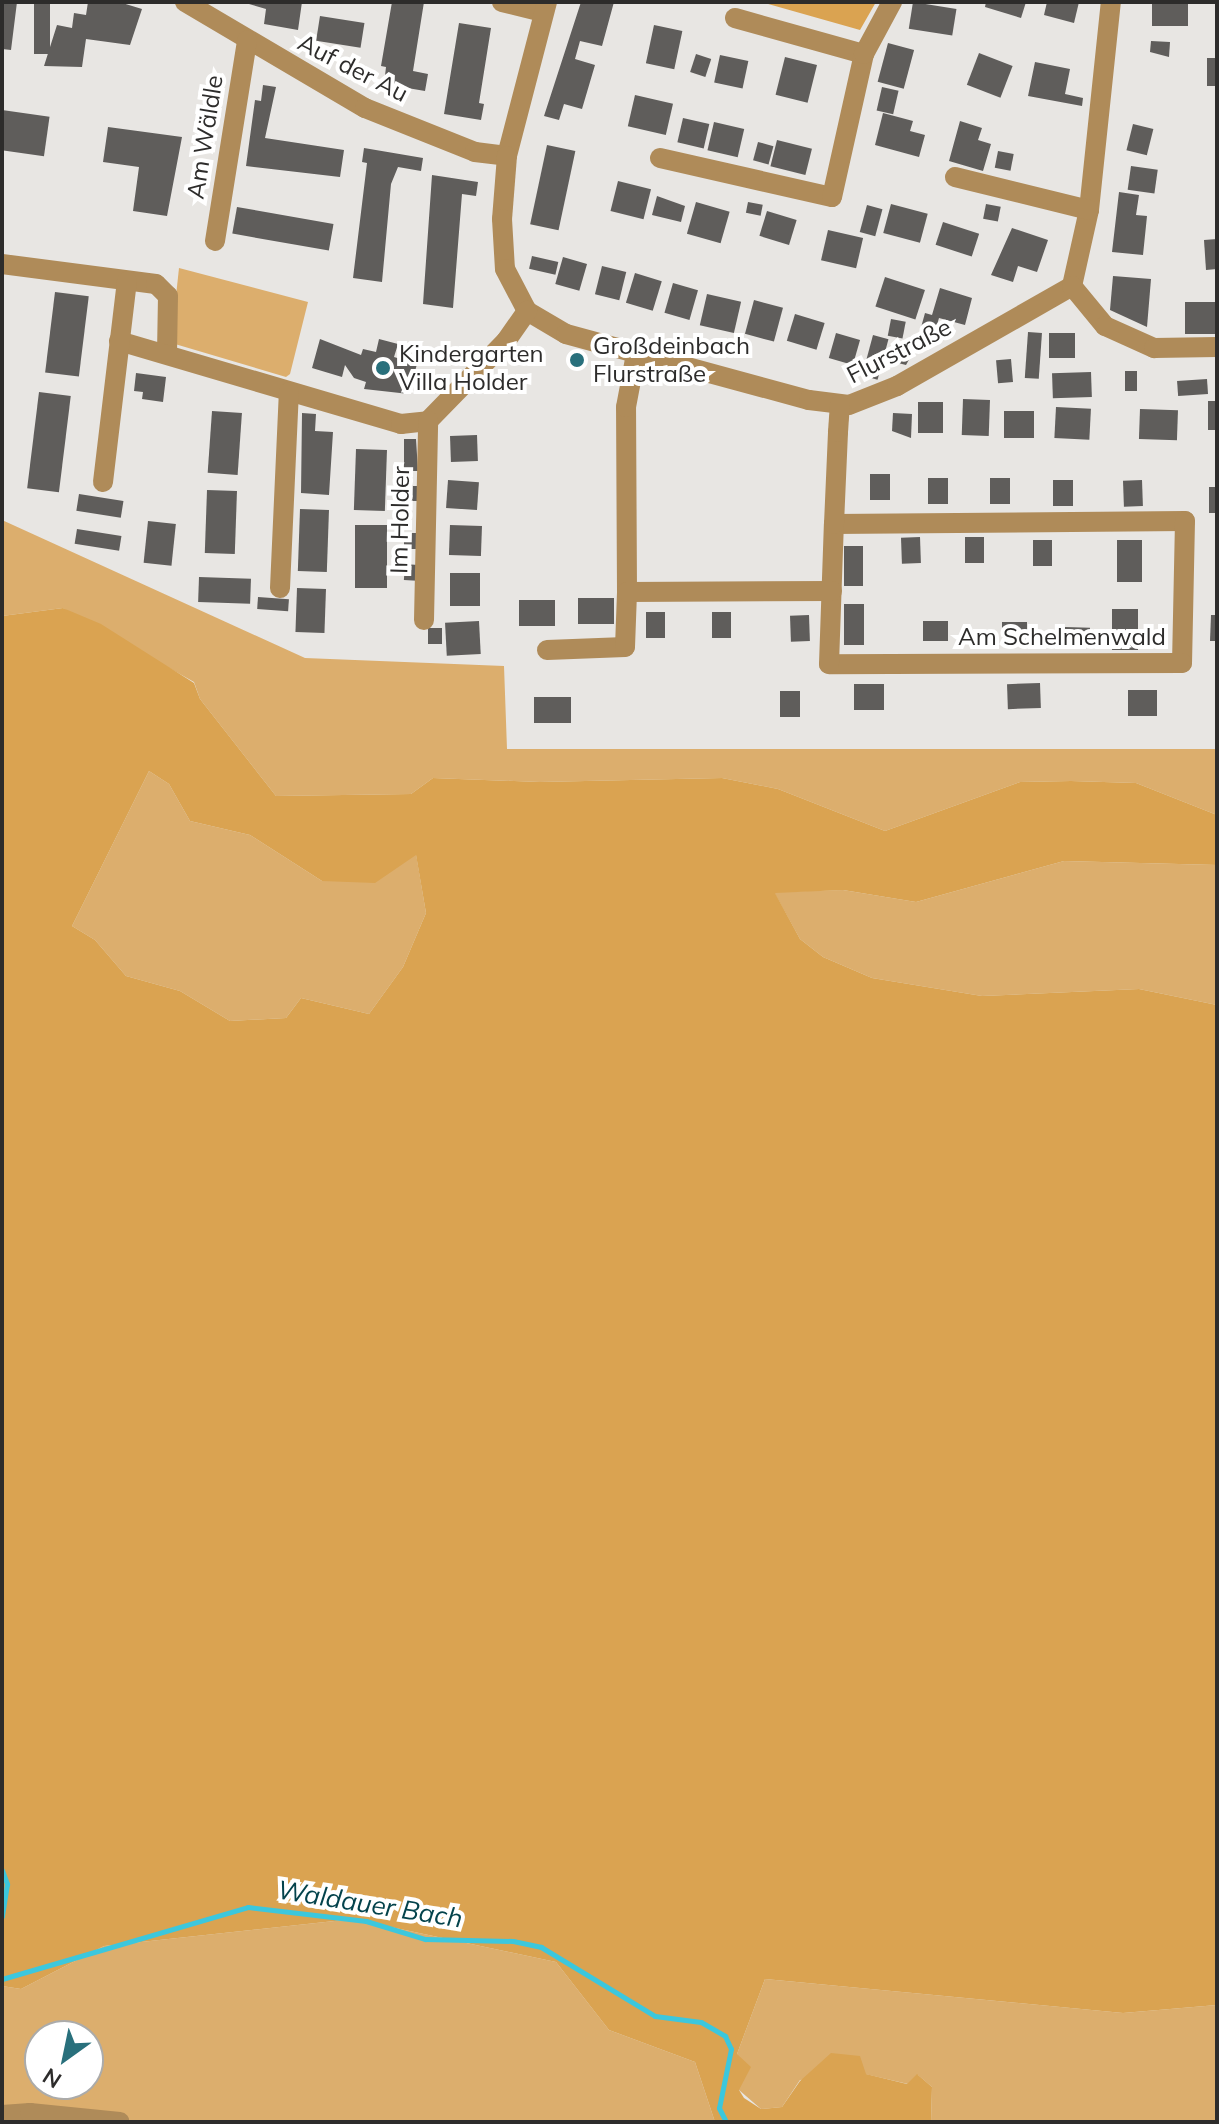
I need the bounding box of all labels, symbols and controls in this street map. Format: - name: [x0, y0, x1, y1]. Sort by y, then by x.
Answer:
- street label: Auf der Au: [293, 28, 413, 108]
- street label: Am Wäldle: [181, 73, 229, 201]
- street label: Flurstraße: [842, 312, 956, 390]
- place label: Großdeinbach Flurstraße: [593, 332, 750, 388]
- place label: Kindergarten Villa Holder: [399, 340, 544, 396]
- marker: Großdeinbach Flurstraße: [568, 351, 586, 369]
- marker: Kindergarten Villa Holder: [374, 359, 392, 377]
- street label: Im Holder: [385, 466, 415, 574]
- street label: Am Schelmenwald: [958, 623, 1166, 651]
- water label: Waldauer Bach: [275, 1874, 465, 1934]
- north arrow: [24, 2020, 104, 2100]
- text: N: [37, 2062, 67, 2095]

